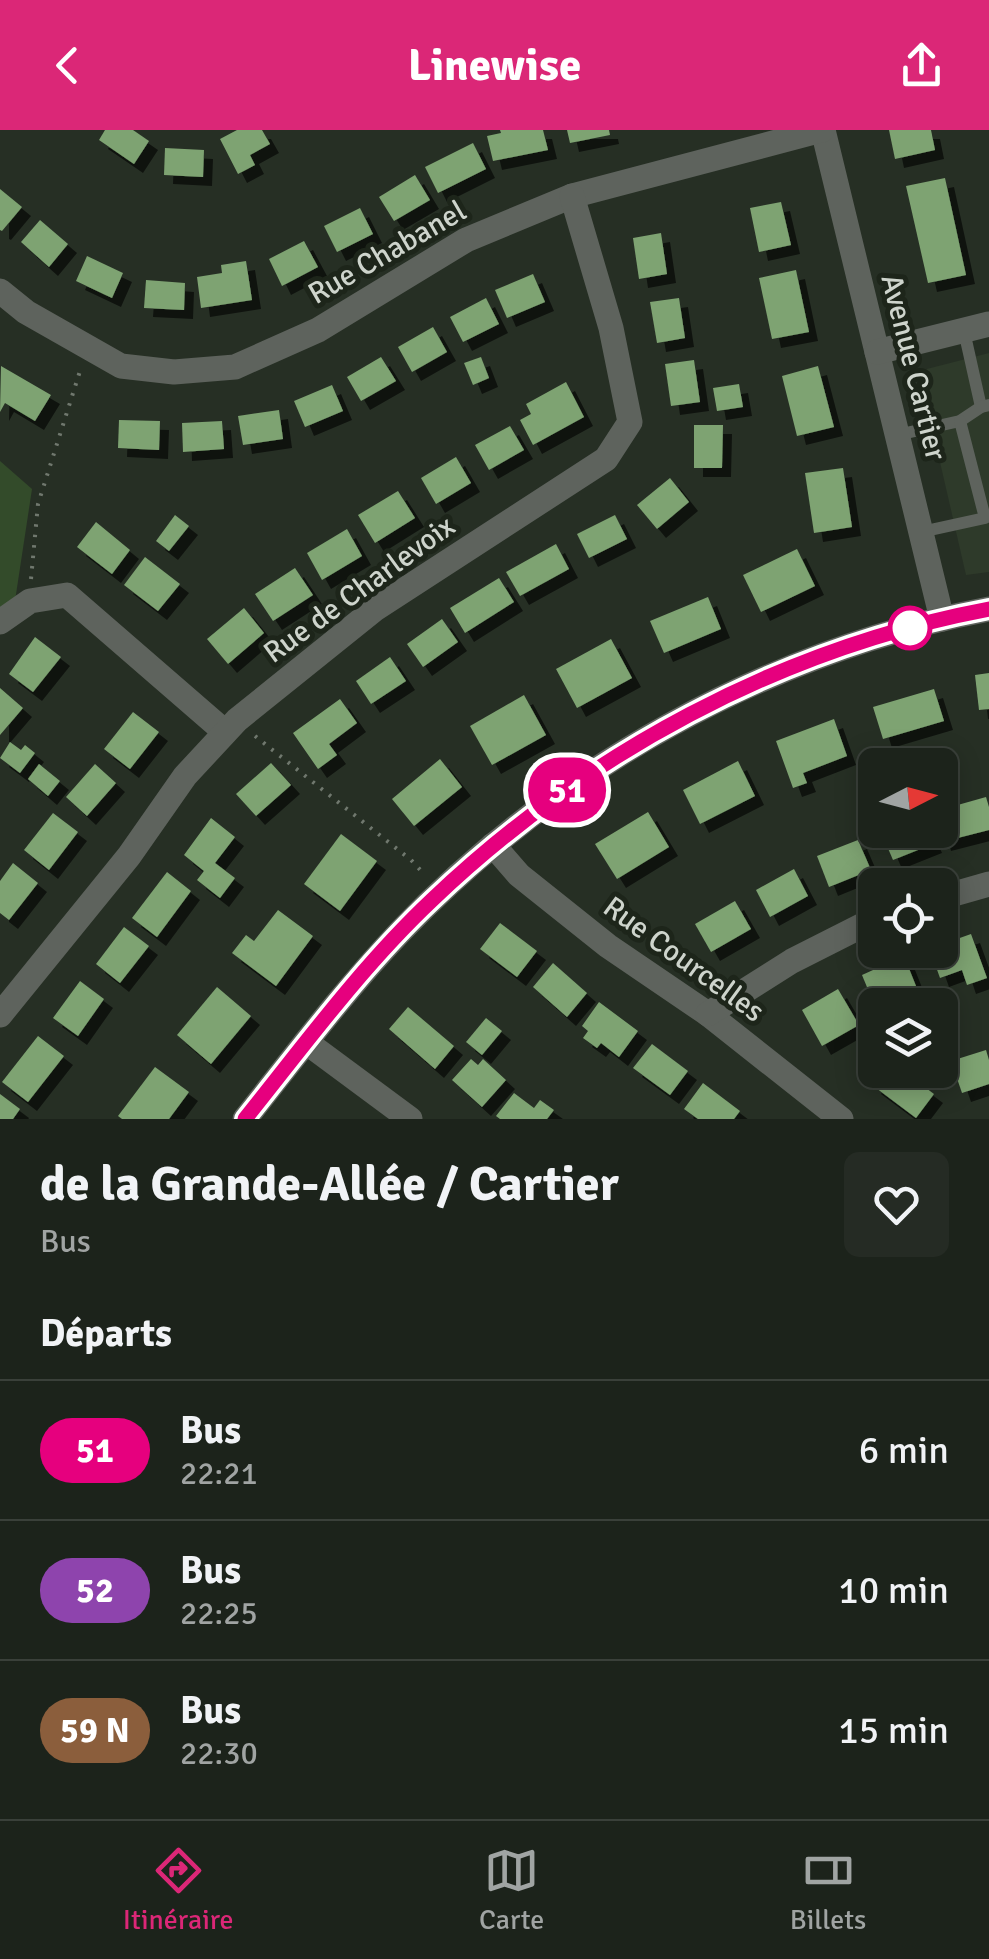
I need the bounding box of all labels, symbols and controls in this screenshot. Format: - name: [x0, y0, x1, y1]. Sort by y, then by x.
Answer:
- icon: back: [40, 38, 95, 93]
- text: Linewise: [408, 38, 581, 93]
- icon: share: [894, 38, 949, 93]
- street label: Rue Chabanel: [302, 192, 473, 313]
- street label: Avenue Cartier: [873, 270, 954, 464]
- street label: Rue de Charlevoix: [256, 508, 462, 671]
- unlabelled marker: [889, 607, 931, 649]
- north arrow: [858, 748, 958, 848]
- map controls: [858, 748, 958, 1088]
- line badge: 51: [522, 758, 612, 822]
- text: 51: [548, 769, 586, 812]
- button: locate: [858, 868, 958, 968]
- street label: Rue Courcelles: [596, 889, 771, 1030]
- button: layers: [858, 988, 958, 1088]
- button: heart: [844, 1152, 949, 1257]
- text: de la Grande-Allée / Cartier: [40, 1155, 619, 1214]
- text: Bus: [40, 1222, 91, 1261]
- text: Départs: [40, 1310, 172, 1357]
- text: Bus: [180, 1407, 241, 1454]
- text: 6 min: [859, 1427, 949, 1474]
- text: 51: [76, 1429, 114, 1472]
- text: 22:21: [180, 1454, 258, 1493]
- text: Bus: [180, 1547, 241, 1594]
- text: 10 min: [838, 1567, 949, 1614]
- text: 52: [76, 1569, 114, 1612]
- text: 22:25: [180, 1594, 258, 1633]
- text: Bus: [180, 1687, 241, 1734]
- text: 15 min: [838, 1707, 949, 1754]
- text: 59 N: [60, 1709, 130, 1752]
- text: 22:30: [180, 1734, 258, 1773]
- tab: Itinéraire: [123, 1843, 234, 1937]
- tab: Carte: [479, 1843, 544, 1937]
- tab: Billets: [790, 1843, 866, 1937]

